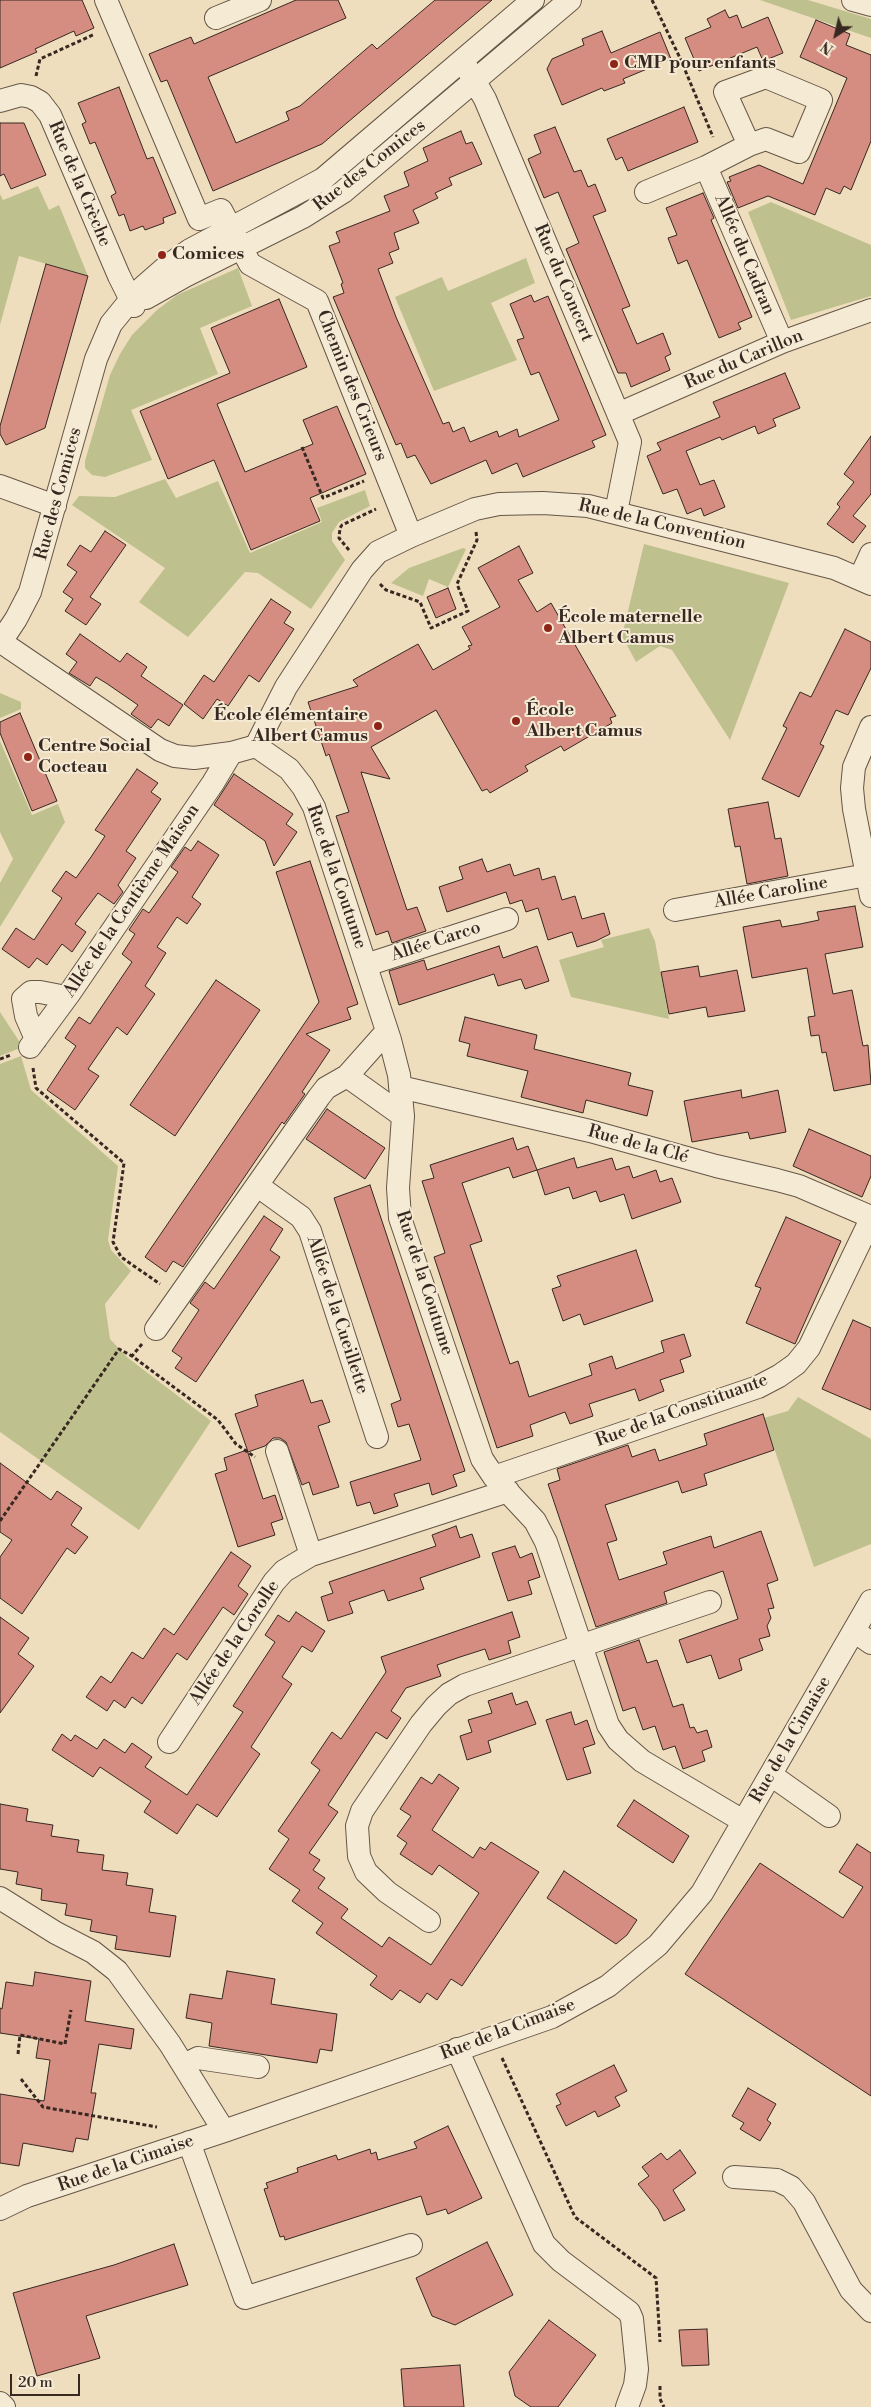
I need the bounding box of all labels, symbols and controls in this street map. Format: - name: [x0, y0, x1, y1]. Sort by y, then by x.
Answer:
- north arrow: [811, 10, 861, 60]
- text: N: [818, 37, 837, 58]
- place label: CMP pour enfants: [624, 53, 776, 75]
- marker: CMP pour enfants: [608, 58, 620, 70]
- street label: Rue des Comices: [310, 115, 430, 217]
- street label: Rue de la Crèche: [43, 118, 115, 250]
- street label: Allée du Cadran: [709, 192, 779, 318]
- street label: Rue du Concert: [528, 221, 598, 345]
- place label: Comices: [172, 244, 244, 266]
- marker: Comices: [156, 249, 168, 261]
- street label: Chemin des Crieurs: [311, 307, 391, 465]
- street label: Rue du Carillon: [681, 325, 807, 395]
- street label: Rue des Comices: [31, 425, 87, 563]
- street label: Rue de la Convention: [576, 495, 748, 555]
- place label: École maternelle Albert Camus: [558, 607, 702, 650]
- marker: École maternelle Albert Camus: [542, 622, 554, 634]
- place label: École Albert Camus: [526, 700, 642, 742]
- place label: École élémentaire Albert Camus: [214, 705, 368, 748]
- marker: École Albert Camus: [510, 715, 522, 727]
- marker: École élémentaire Albert Camus: [372, 720, 384, 732]
- place label: Centre Social Cocteau: [38, 736, 151, 779]
- marker: Centre Social Cocteau: [22, 751, 34, 763]
- street label: Allée de la Centième Maison: [59, 800, 205, 1002]
- street label: Rue de la Coutume: [301, 802, 371, 952]
- street label: Allée Caroline: [712, 872, 830, 914]
- street label: Allée Carco: [388, 917, 484, 967]
- street label: Rue de la Clé: [585, 1121, 691, 1169]
- street label: Rue de la Coutume: [390, 1208, 458, 1358]
- street label: Allée de la Cueillette: [301, 1233, 373, 1397]
- street label: Rue de la Constituante: [593, 1370, 771, 1452]
- street label: Allée de la Corolle: [185, 1576, 285, 1710]
- street label: Rue de la Cimaise: [746, 1673, 836, 1807]
- street label: Rue de la Cimaise: [437, 1994, 579, 2066]
- street label: Rue de la Cimaise: [55, 2131, 197, 2197]
- scale bar: [12, 2364, 82, 2396]
- text: 20 m: [18, 2373, 53, 2392]

